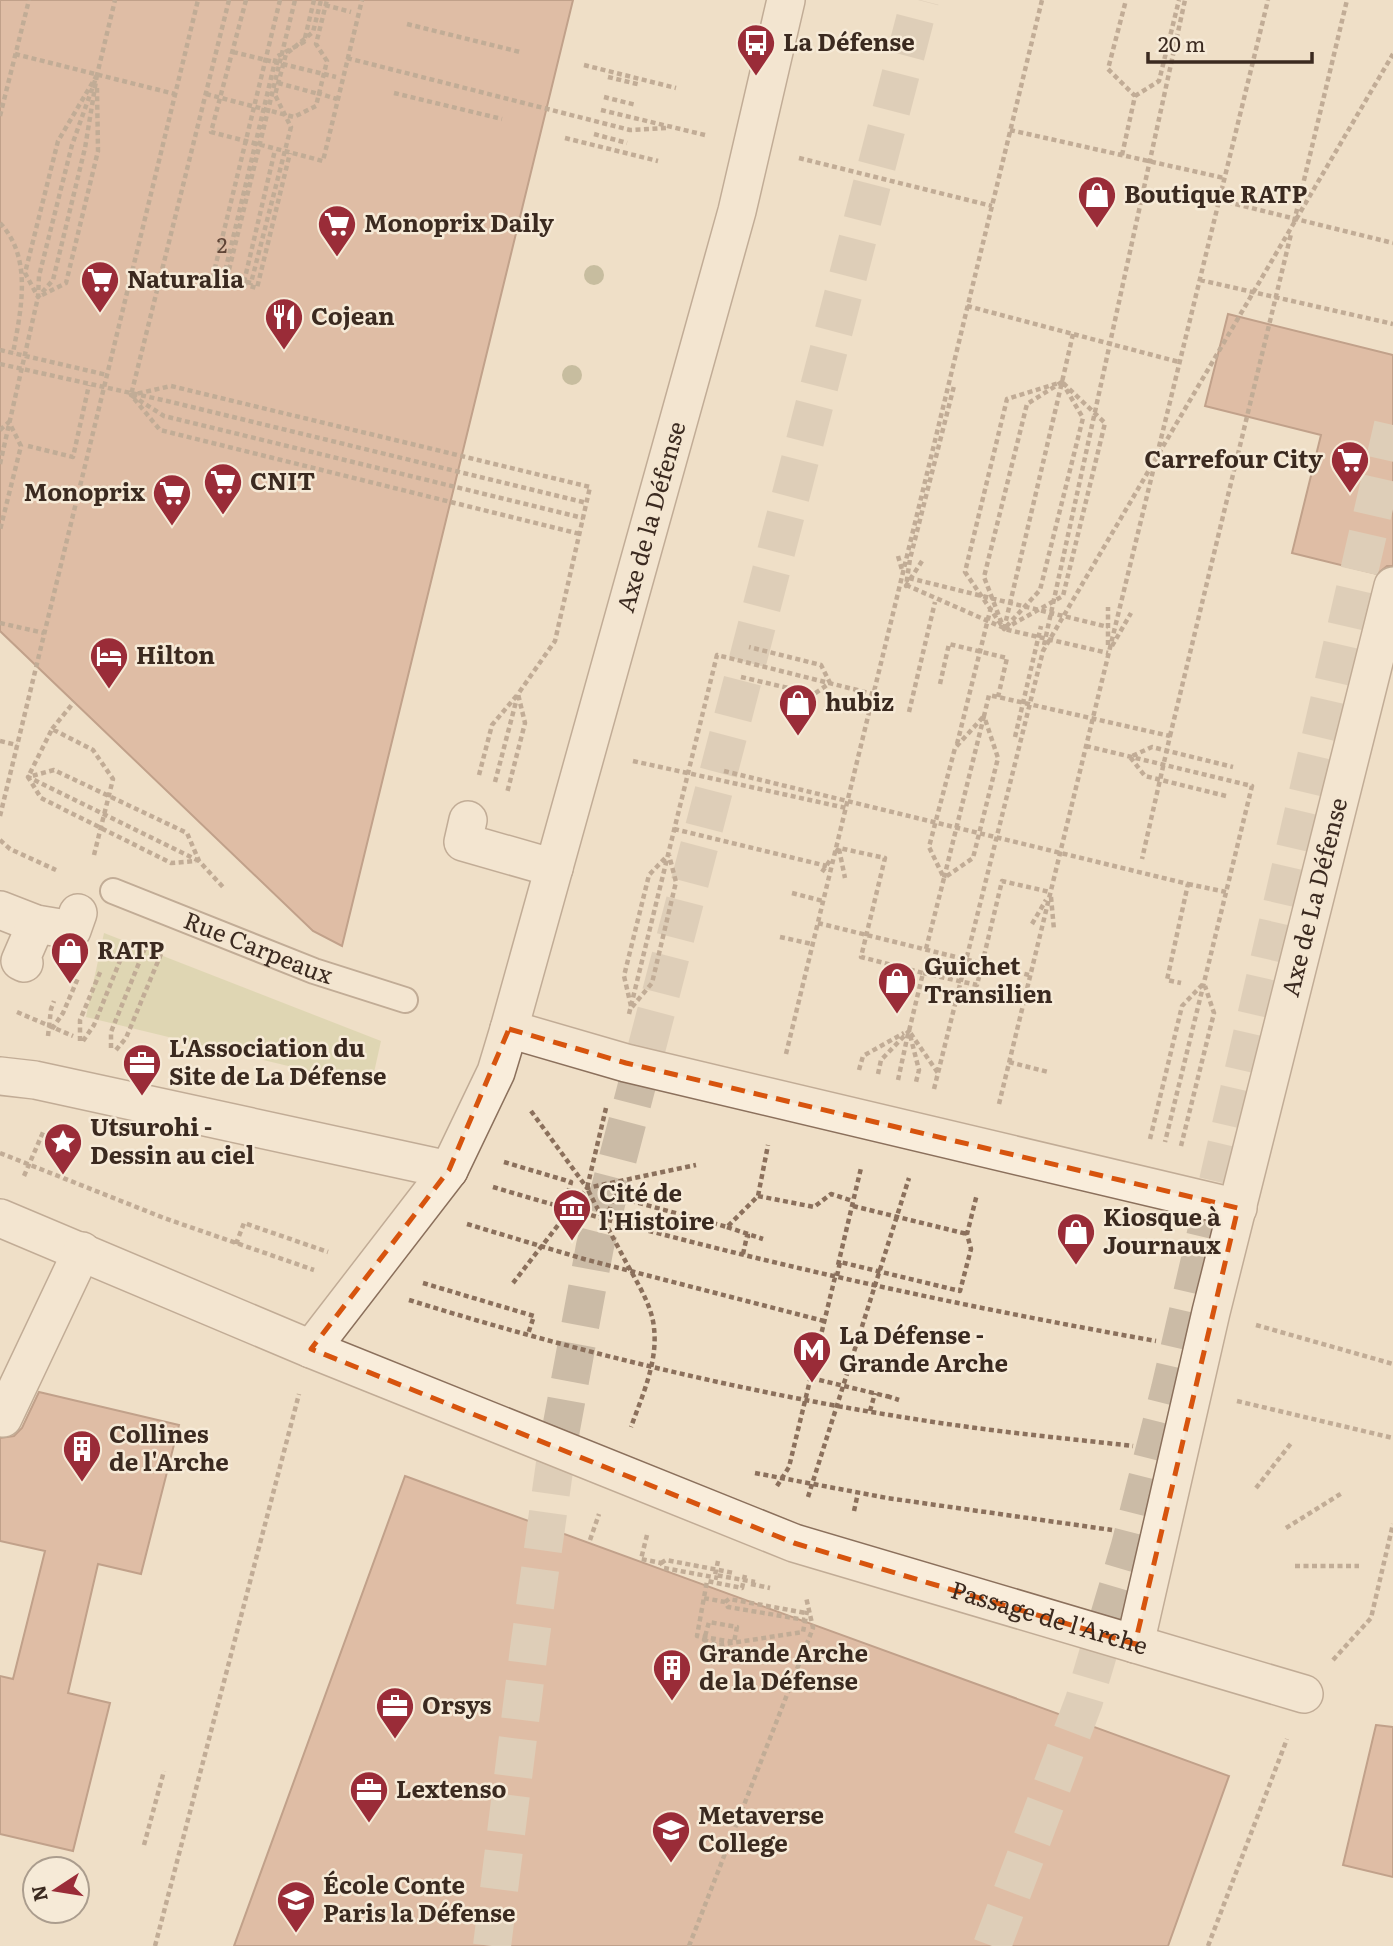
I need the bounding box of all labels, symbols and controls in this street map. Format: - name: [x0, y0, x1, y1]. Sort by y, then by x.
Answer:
- scale bar: [1148, 21, 1312, 65]
- bus stop icon: La Défense: [735, 22, 777, 77]
- place label: La Défense: [783, 23, 915, 58]
- text: 20 m: [1158, 27, 1205, 58]
- shop icon: Boutique RATP: [1076, 174, 1118, 229]
- place label: Boutique RATP: [1124, 175, 1307, 210]
- supermarket icon: Monoprix Daily: [316, 203, 358, 258]
- place label: Monoprix Daily: [364, 204, 554, 239]
- house number: 2: [217, 228, 227, 259]
- supermarket icon: Naturalia: [79, 259, 121, 314]
- place label: Naturalia: [127, 260, 244, 295]
- restaurant icon: Cojean: [263, 296, 305, 351]
- place label: Cojean: [311, 297, 395, 332]
- street label: Axe de la Défense: [606, 417, 693, 616]
- supermarket icon: Carrefour City: [1329, 439, 1371, 494]
- place label: Carrefour City: [1144, 440, 1323, 475]
- supermarket icon: CNIT: [202, 461, 244, 516]
- place label: CNIT: [250, 462, 315, 497]
- supermarket icon: Monoprix: [151, 472, 193, 527]
- place label: Monoprix: [24, 473, 146, 508]
- hotel icon: Hilton: [88, 635, 130, 690]
- place label: Hilton: [136, 636, 215, 671]
- shop icon: hubiz: [777, 682, 819, 737]
- place label: hubiz: [825, 683, 894, 718]
- street label: Axe de La Défense: [1271, 794, 1354, 1000]
- street label: Rue Carpeaux: [179, 901, 338, 991]
- shop icon: RATP: [49, 930, 91, 985]
- place label: RATP: [97, 931, 165, 966]
- place label: Guichet Transilien: [924, 947, 1053, 1010]
- shop icon: Guichet Transilien: [876, 960, 918, 1015]
- place label: L'Association du Site de La Défense: [169, 1029, 387, 1092]
- office icon: L'Association du Site de La Défense: [121, 1042, 163, 1097]
- place label: Utsurohi - Dessin au ciel: [90, 1108, 255, 1171]
- place icon: Utsurohi - Dessin au ciel: [42, 1121, 84, 1176]
- place label: Cité de l'Histoire: [599, 1174, 715, 1237]
- museum icon: Cité de l'Histoire: [551, 1187, 593, 1242]
- place label: Kiosque à Journaux: [1103, 1198, 1221, 1261]
- shop icon: Kiosque à Journaux: [1055, 1211, 1097, 1266]
- place label: La Défense - Grande Arche: [839, 1316, 1008, 1379]
- metro station icon: La Défense - Grande Arche: [791, 1329, 833, 1384]
- place label: Collines de l'Arche: [109, 1415, 229, 1478]
- building icon: Collines de l'Arche: [61, 1428, 103, 1483]
- street label: Passage de l'Arche: [947, 1570, 1152, 1662]
- place label: Grande Arche de la Défense: [699, 1634, 868, 1697]
- building icon: Grande Arche de la Défense: [651, 1647, 693, 1702]
- office icon: Orsys: [374, 1685, 416, 1740]
- place label: Orsys: [422, 1686, 492, 1721]
- office icon: Lextenso: [348, 1769, 390, 1824]
- place label: Lextenso: [396, 1770, 506, 1805]
- place label: Metaverse College: [698, 1796, 824, 1859]
- school or university icon: Metaverse College: [650, 1809, 692, 1864]
- north arrow: [21, 1855, 91, 1925]
- place label: École Conte Paris la Défense: [323, 1866, 516, 1929]
- school or university icon: École Conte Paris la Défense: [275, 1879, 317, 1934]
- text: N: [23, 1883, 54, 1904]

